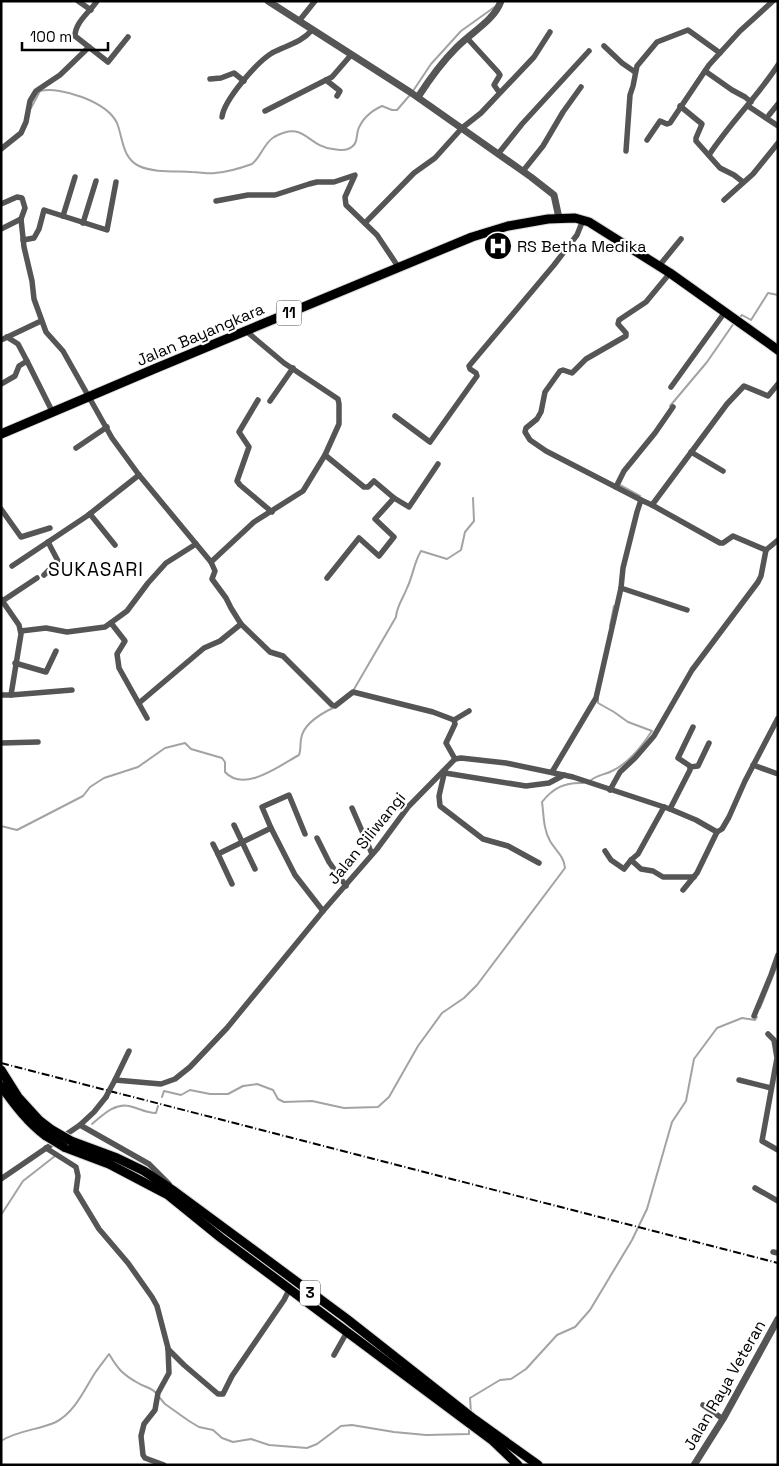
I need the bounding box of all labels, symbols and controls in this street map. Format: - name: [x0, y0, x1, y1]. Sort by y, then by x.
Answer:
- scale bar: [22, 20, 109, 52]
- text: 100 m: [30, 27, 72, 46]
- hospital icon: RS Betha Medika: [483, 231, 513, 261]
- place label: RS Betha Medika: [517, 236, 646, 257]
- street label: Jalan Bayangkara: [133, 298, 267, 371]
- road number: 11: [276, 300, 302, 326]
- district label: SUKASARI: [48, 557, 144, 582]
- street label: Jalan Siliwangi: [323, 788, 410, 889]
- road number: 3: [300, 1280, 320, 1306]
- street label: Jalan Raya Veteran: [679, 1316, 770, 1454]

